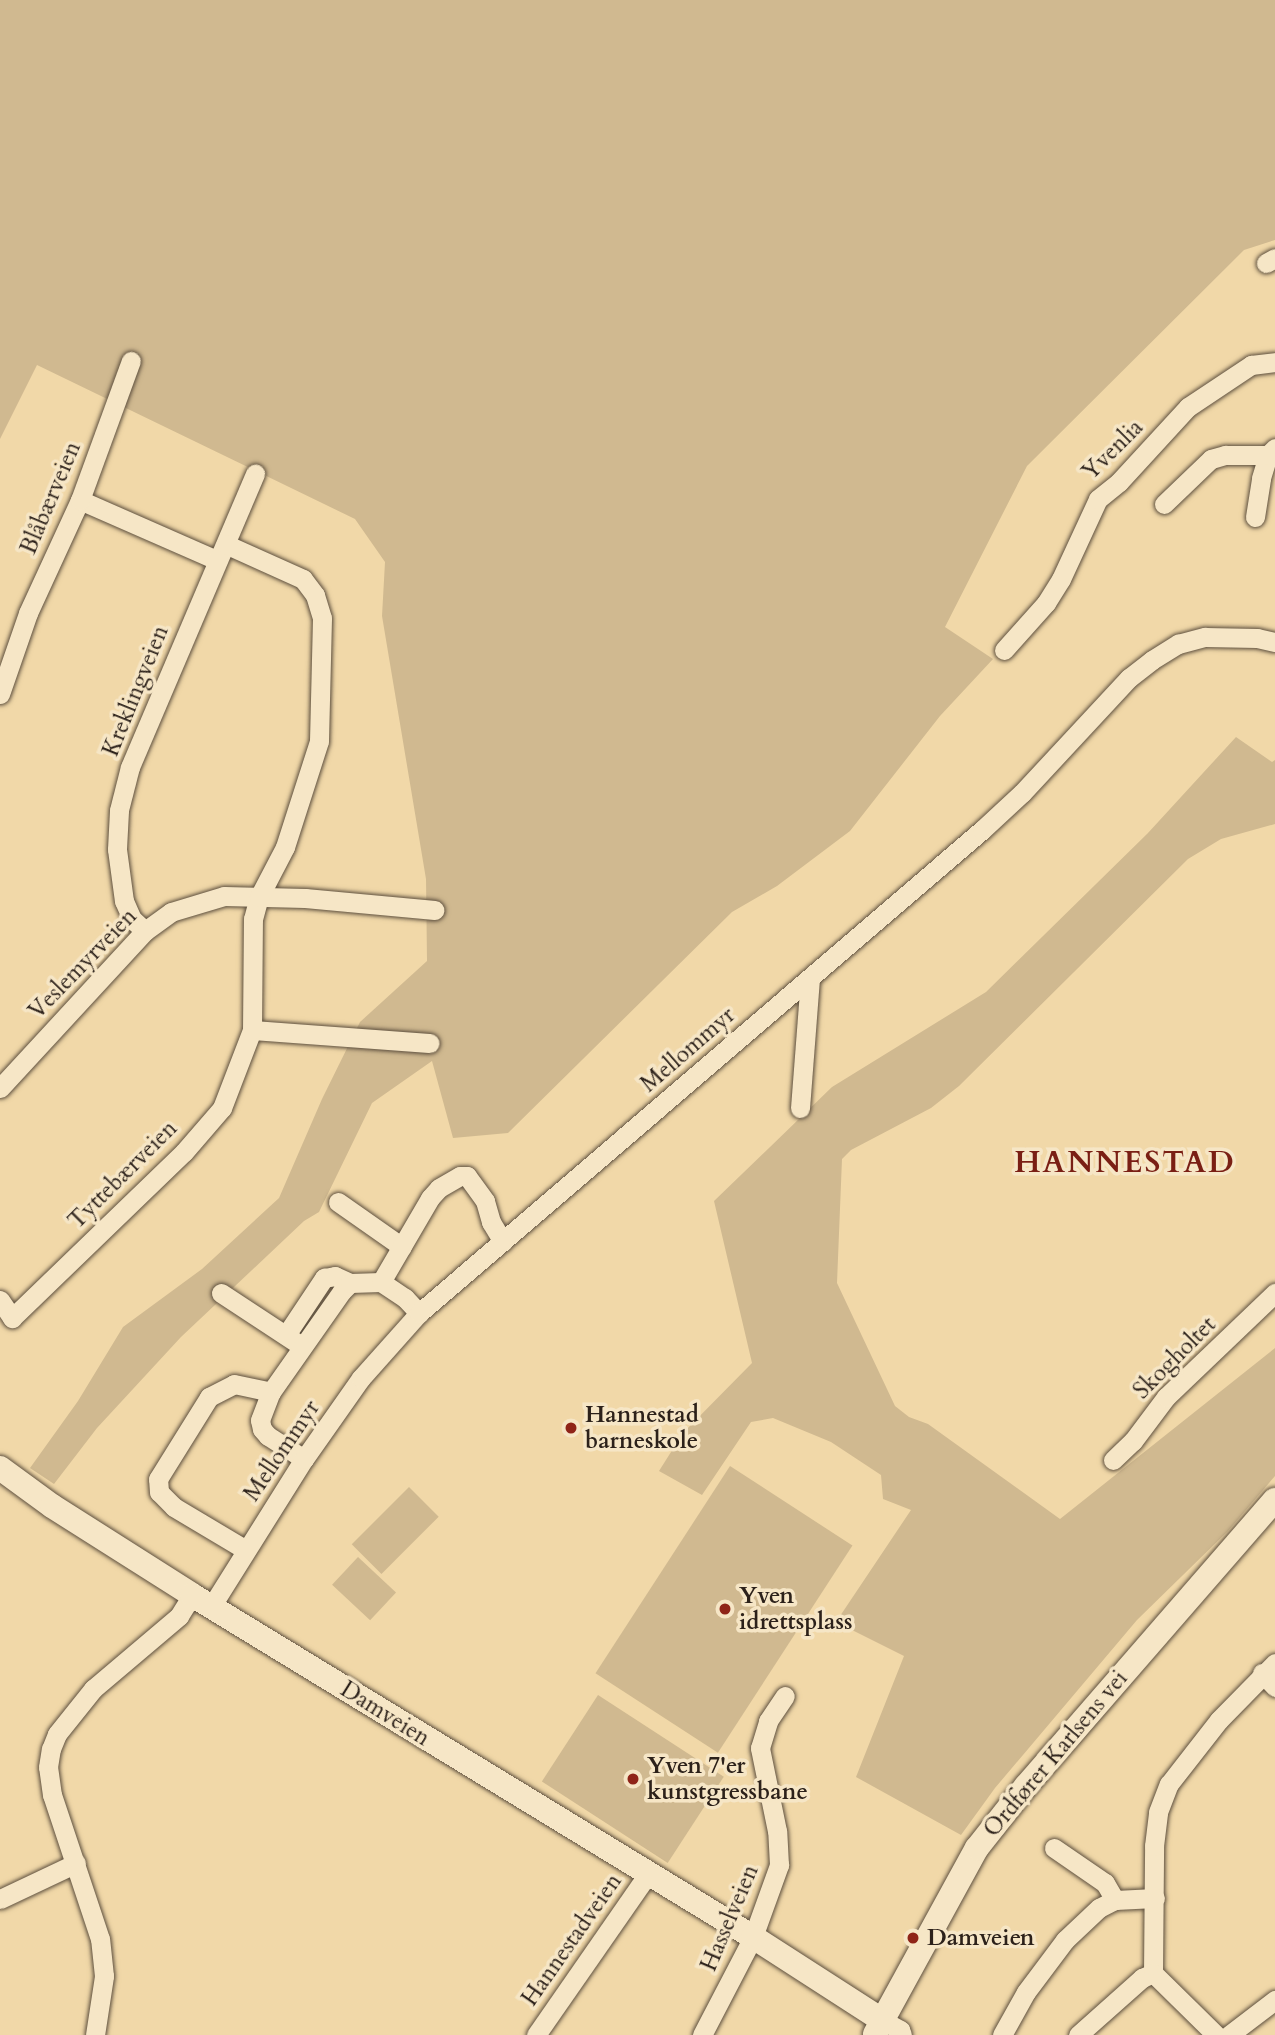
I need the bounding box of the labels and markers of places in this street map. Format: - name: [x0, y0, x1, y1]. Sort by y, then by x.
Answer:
- place label: Hannestad barneskole: [585, 1401, 699, 1455]
- marker: Hannestad barneskole: [563, 1420, 579, 1436]
- place label: Yven idrettsplass: [739, 1582, 852, 1636]
- marker: Yven idrettsplass: [717, 1601, 733, 1617]
- place label: Yven 7'er kunstgressbane: [647, 1752, 808, 1806]
- marker: Yven 7'er kunstgressbane: [625, 1771, 641, 1787]
- place label: Damveien: [927, 1924, 1035, 1952]
- marker: Damveien: [905, 1930, 921, 1946]

